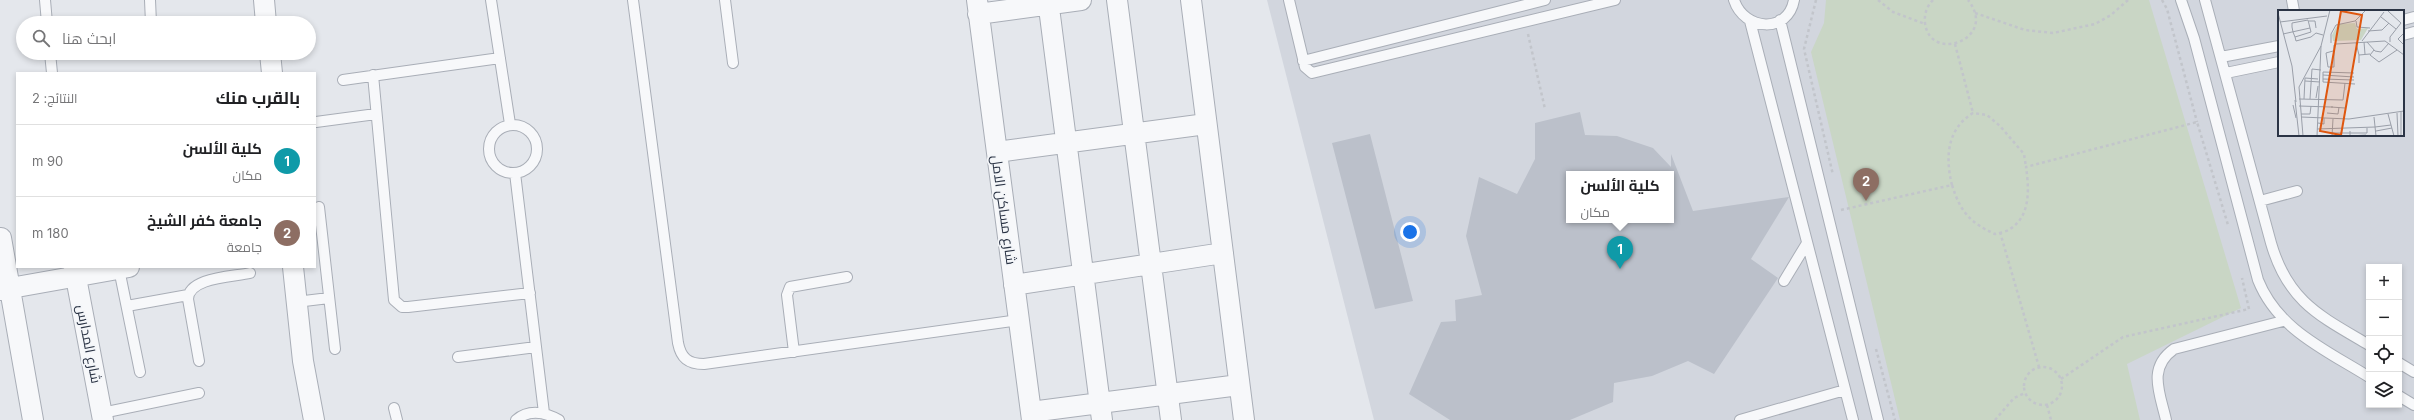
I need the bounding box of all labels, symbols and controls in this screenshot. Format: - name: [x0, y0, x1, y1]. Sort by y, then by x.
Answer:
- inset map: [2278, 10, 2404, 136]
- search box: [16, 16, 316, 60]
- icon: search: [30, 27, 52, 49]
- text: ابحث هنا: [62, 29, 116, 48]
- text: بالقرب منك: [216, 88, 300, 108]
- text: النتائج: 2: [32, 90, 78, 106]
- text: كلية الألسن: [183, 139, 262, 158]
- text: 90 m: [32, 153, 63, 169]
- text: 1: [284, 153, 290, 169]
- street label: شارع مساكن الامل: [987, 154, 1021, 266]
- text: مكان: [233, 167, 262, 183]
- pin: 2: [1853, 168, 1879, 201]
- popup: [1566, 171, 1674, 223]
- text: كلية الألسن: [1580, 176, 1660, 195]
- text: مكان: [1580, 204, 1610, 220]
- text: جامعة كفر الشيخ: [147, 211, 262, 230]
- your location: [1400, 222, 1420, 242]
- text: 180 m: [32, 225, 69, 241]
- text: 2: [283, 225, 291, 241]
- pin: 1: [1607, 236, 1633, 269]
- text: جامعة: [227, 239, 262, 255]
- map controls: [2366, 264, 2402, 408]
- button: +: [2366, 264, 2402, 300]
- button: −: [2366, 300, 2402, 336]
- street label: شارع المدارس: [73, 303, 105, 385]
- button: locate: [2366, 336, 2402, 372]
- button: layers: [2366, 372, 2402, 408]

